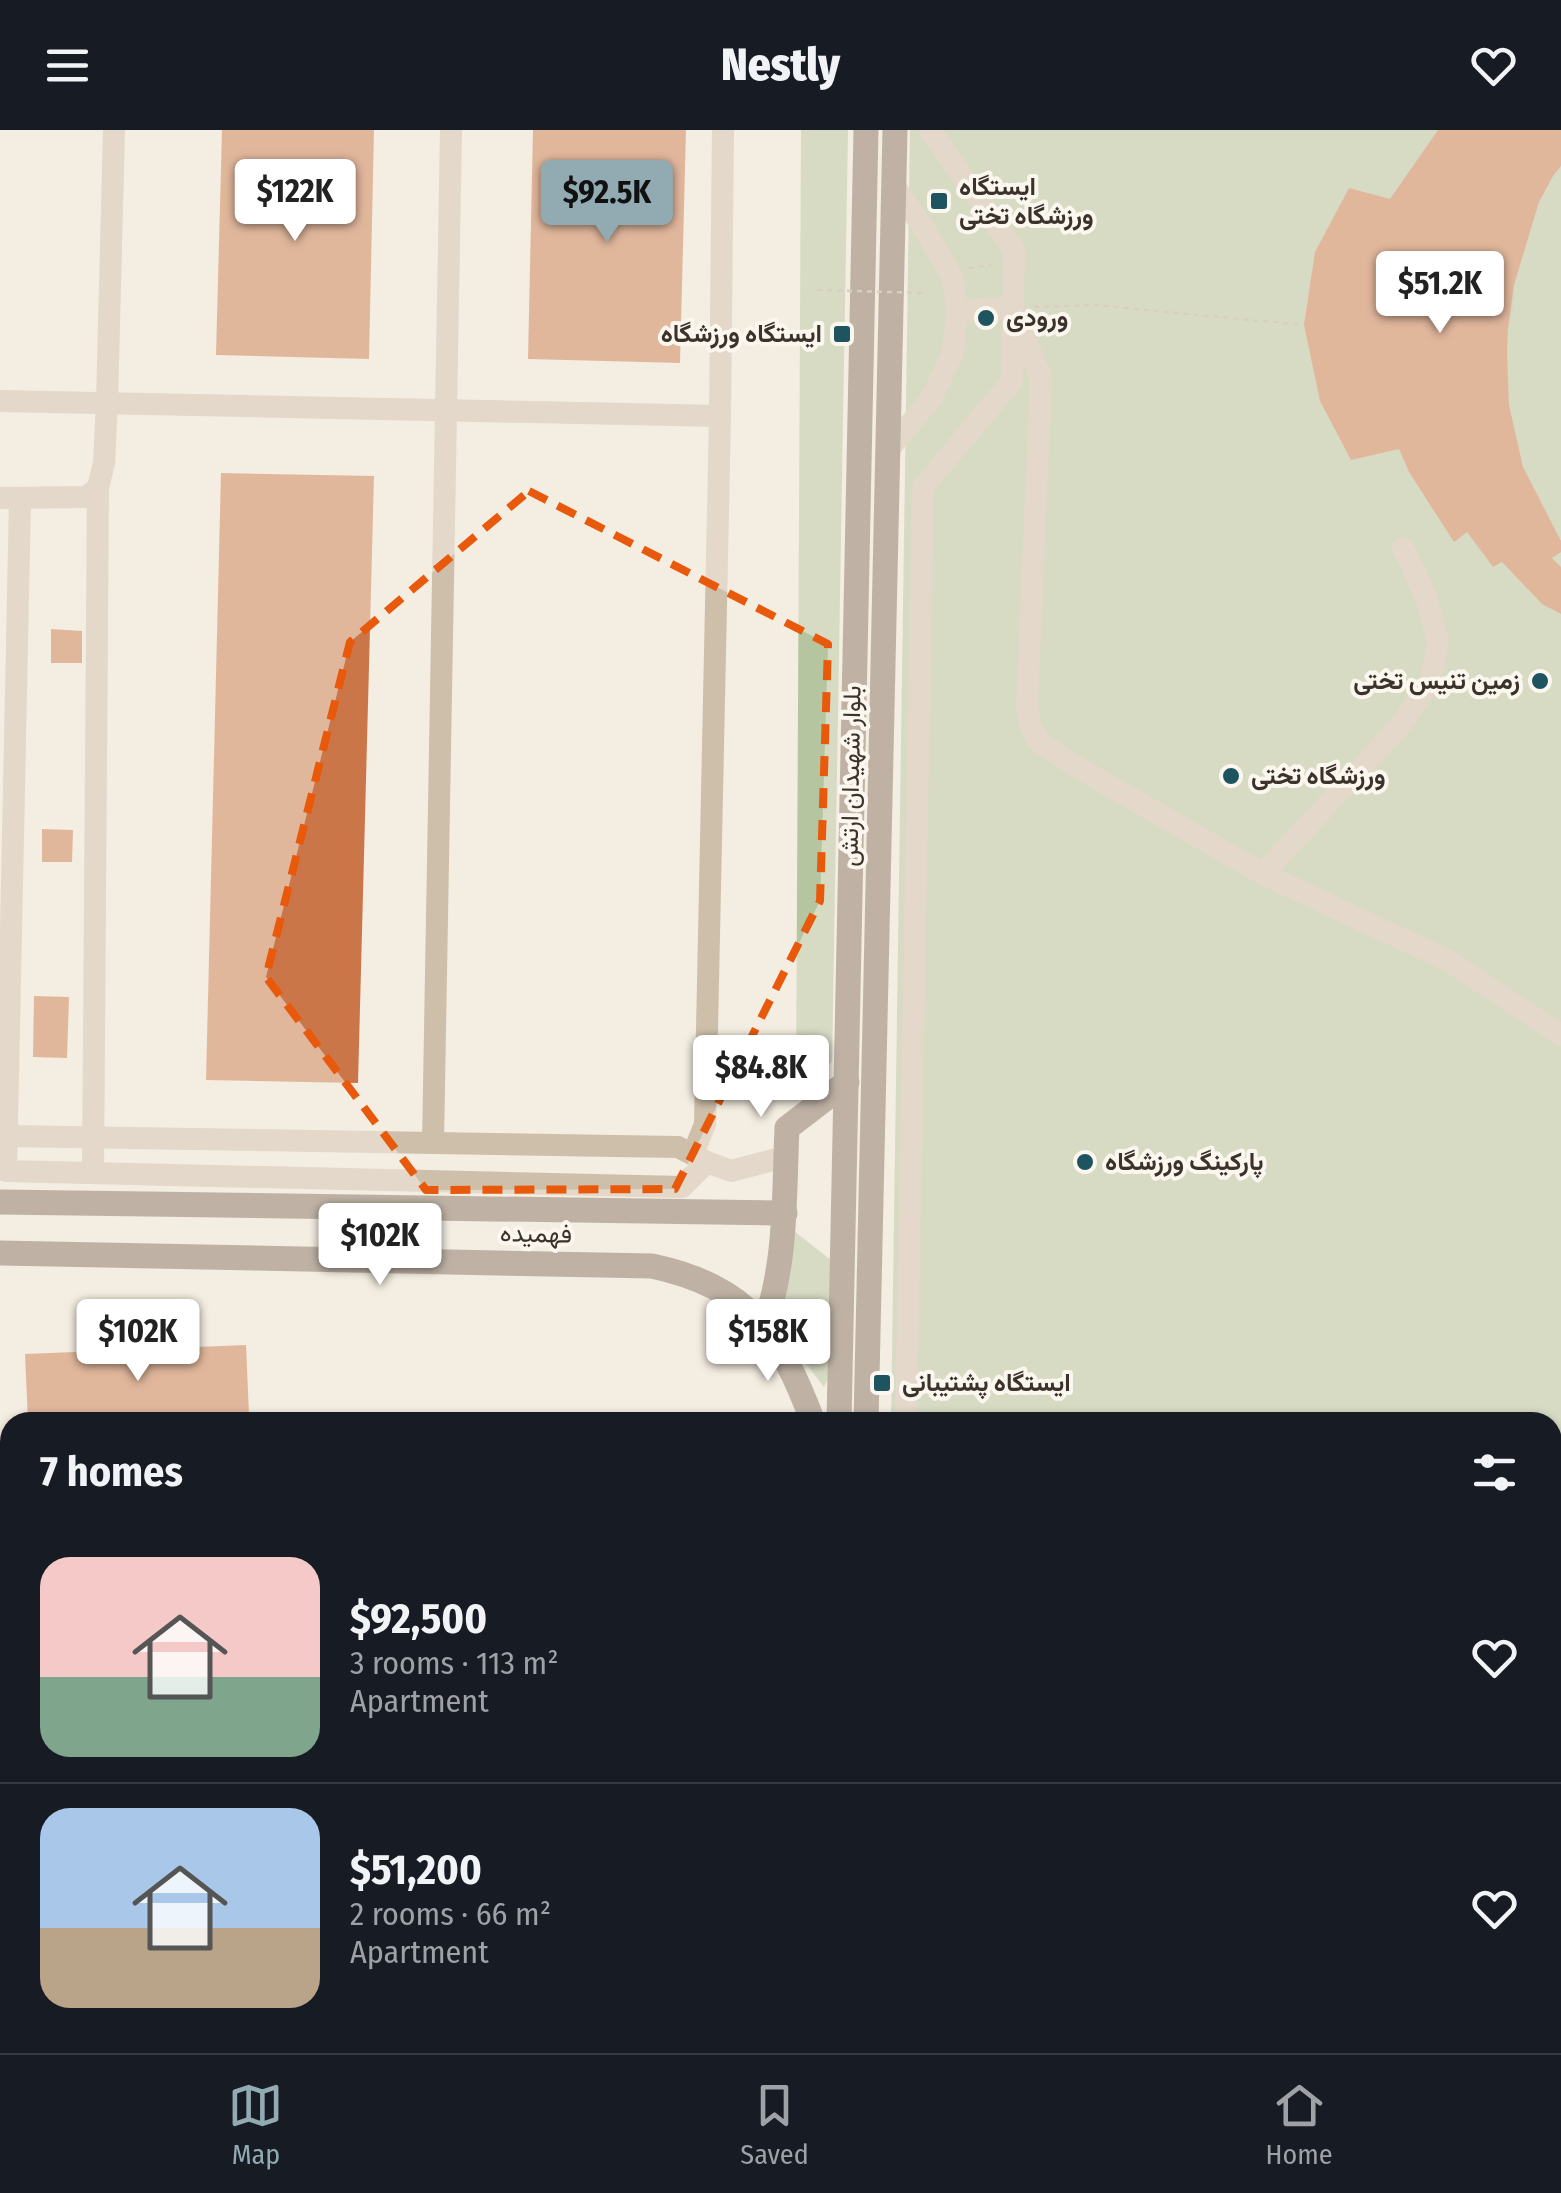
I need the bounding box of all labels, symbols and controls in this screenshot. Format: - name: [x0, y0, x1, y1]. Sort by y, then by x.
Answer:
- icon: menu: [40, 38, 95, 93]
- text: Nestly: [721, 38, 840, 92]
- icon: heart: [1466, 38, 1521, 93]
- pin: $122K: [225, 159, 365, 244]
- pin: $92.5K: [526, 160, 688, 245]
- text: $122K: [257, 172, 333, 210]
- place label: ایستگاه ورزشگاه تختی: [959, 172, 1094, 231]
- text: $92.5K: [563, 173, 651, 211]
- marker: ایستگاه ورزشگاه تختی: [928, 190, 950, 212]
- pin: $51.2K: [1359, 251, 1521, 336]
- text: $51.2K: [1398, 264, 1482, 302]
- place label: ورودی: [1006, 303, 1068, 333]
- marker: ورودی: [975, 307, 997, 329]
- place label: ایستگاه ورزشگاه: [661, 319, 822, 349]
- marker: ایستگاه ورزشگاه: [831, 323, 853, 345]
- place label: زمین تنیس تختی: [1353, 666, 1520, 696]
- marker: زمین تنیس تختی: [1529, 670, 1551, 692]
- street label: بلوار شهیدان ارتش: [834, 685, 868, 867]
- place label: ورزشگاه تختی: [1251, 761, 1386, 791]
- marker: ورزشگاه تختی: [1220, 765, 1242, 787]
- pin: $84.8K: [680, 1035, 842, 1120]
- text: $84.8K: [715, 1048, 807, 1086]
- place label: پارکینگ ورزشگاه: [1105, 1147, 1264, 1179]
- marker: پارکینگ ورزشگاه: [1074, 1151, 1096, 1173]
- pin: $102K: [310, 1203, 450, 1288]
- text: $102K: [341, 1216, 419, 1254]
- street label: فهمیده: [500, 1218, 572, 1250]
- pin: $102K: [68, 1299, 208, 1384]
- pin: $158K: [698, 1299, 838, 1384]
- text: $102K: [99, 1312, 177, 1350]
- text: $158K: [728, 1312, 808, 1350]
- place label: ایستگاه پشتیبانی: [902, 1368, 1071, 1400]
- marker: ایستگاه پشتیبانی: [871, 1372, 893, 1394]
- icon: filters: [1467, 1445, 1522, 1500]
- text: 7 homes: [40, 1447, 183, 1497]
- text: $92,500: [350, 1594, 487, 1644]
- icon: home: [120, 1597, 240, 1717]
- icon: heart: [1467, 1630, 1522, 1685]
- text: 3 rooms · 113 m²: [350, 1644, 558, 1682]
- text: Apartment: [350, 1682, 489, 1720]
- text: $51,200: [350, 1845, 482, 1895]
- icon: home: [120, 1848, 240, 1968]
- icon: heart: [1467, 1881, 1522, 1936]
- text: 2 rooms · 66 m²: [350, 1895, 551, 1933]
- text: Apartment: [350, 1933, 489, 1971]
- tab: Map: [228, 2078, 283, 2171]
- tab: Saved: [740, 2078, 809, 2171]
- tab: Home: [1266, 2078, 1333, 2171]

